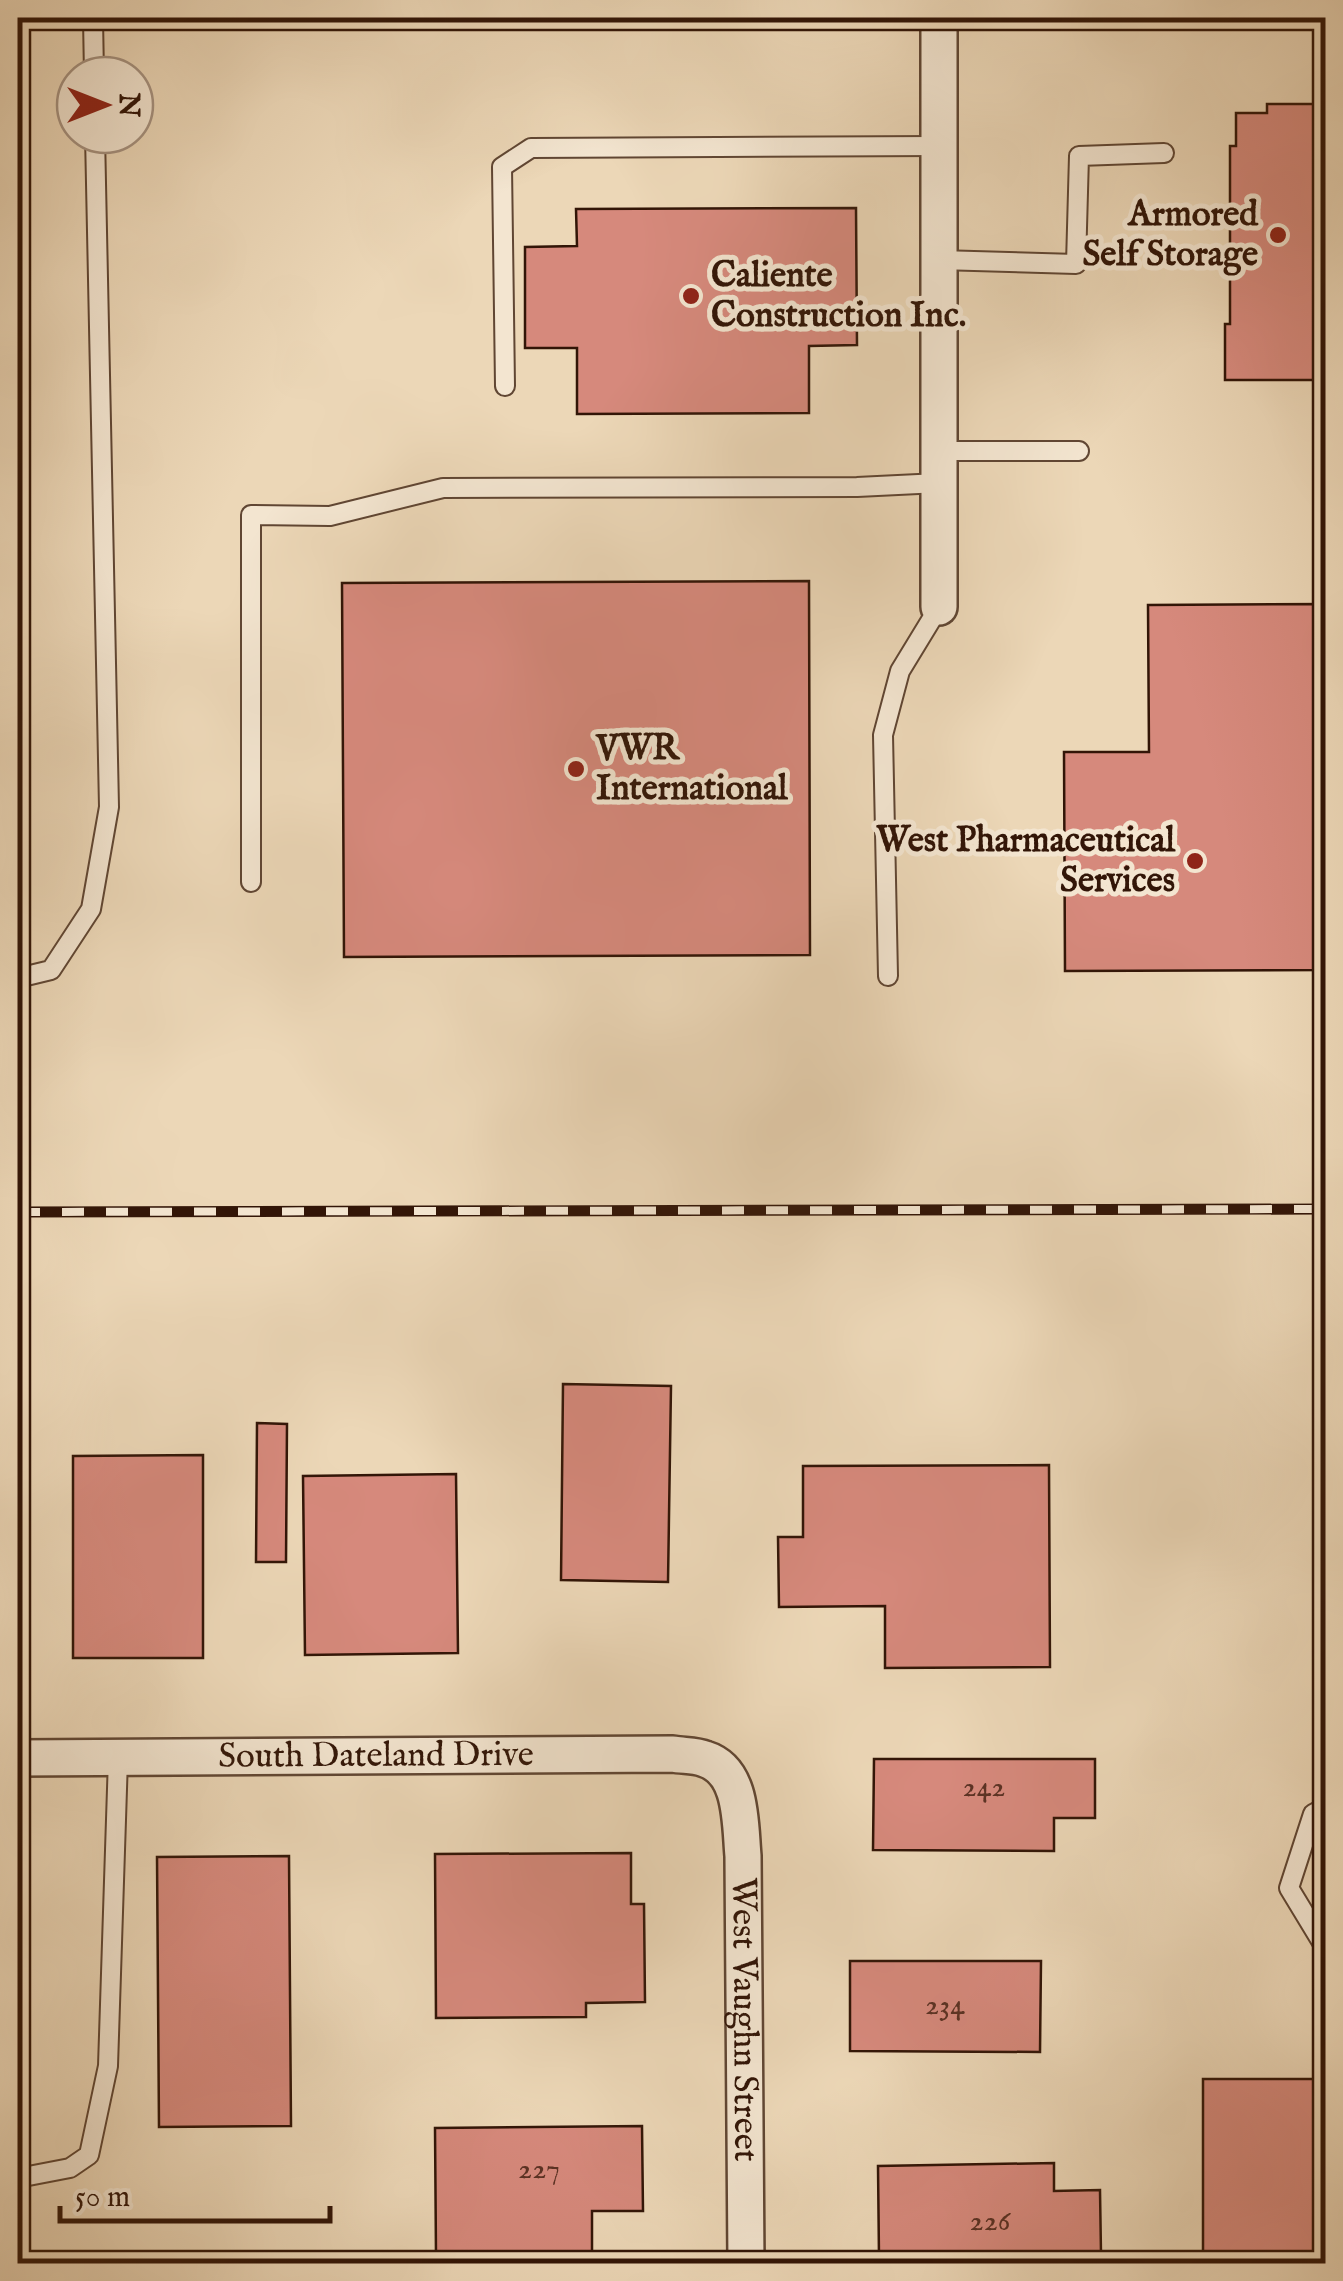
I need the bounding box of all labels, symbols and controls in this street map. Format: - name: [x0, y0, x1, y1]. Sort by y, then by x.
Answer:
- north arrow: [55, 55, 155, 155]
- text: N: [110, 92, 145, 117]
- place label: Armored Self Storage: [1082, 193, 1259, 278]
- marker: Armored Self Storage: [1267, 224, 1289, 246]
- place label: Caliente Construction Inc.: [711, 254, 966, 339]
- marker: Caliente Construction Inc.: [680, 285, 702, 307]
- place label: VWR International: [595, 727, 789, 812]
- marker: VWR International: [565, 758, 587, 780]
- place label: West Pharmaceutical Services: [875, 819, 1176, 904]
- marker: West Pharmaceutical Services: [1184, 850, 1206, 872]
- street label: South Dateland Drive: [218, 1732, 534, 1779]
- house number: 242: [963, 1769, 1005, 1807]
- street label: West Vaughn Street: [721, 1877, 768, 2162]
- house number: 234: [925, 1987, 965, 2025]
- house number: 227: [518, 2151, 560, 2189]
- scale bar: [60, 2161, 330, 2223]
- text: 50 m: [75, 2179, 130, 2217]
- house number: 226: [970, 2203, 1012, 2241]

